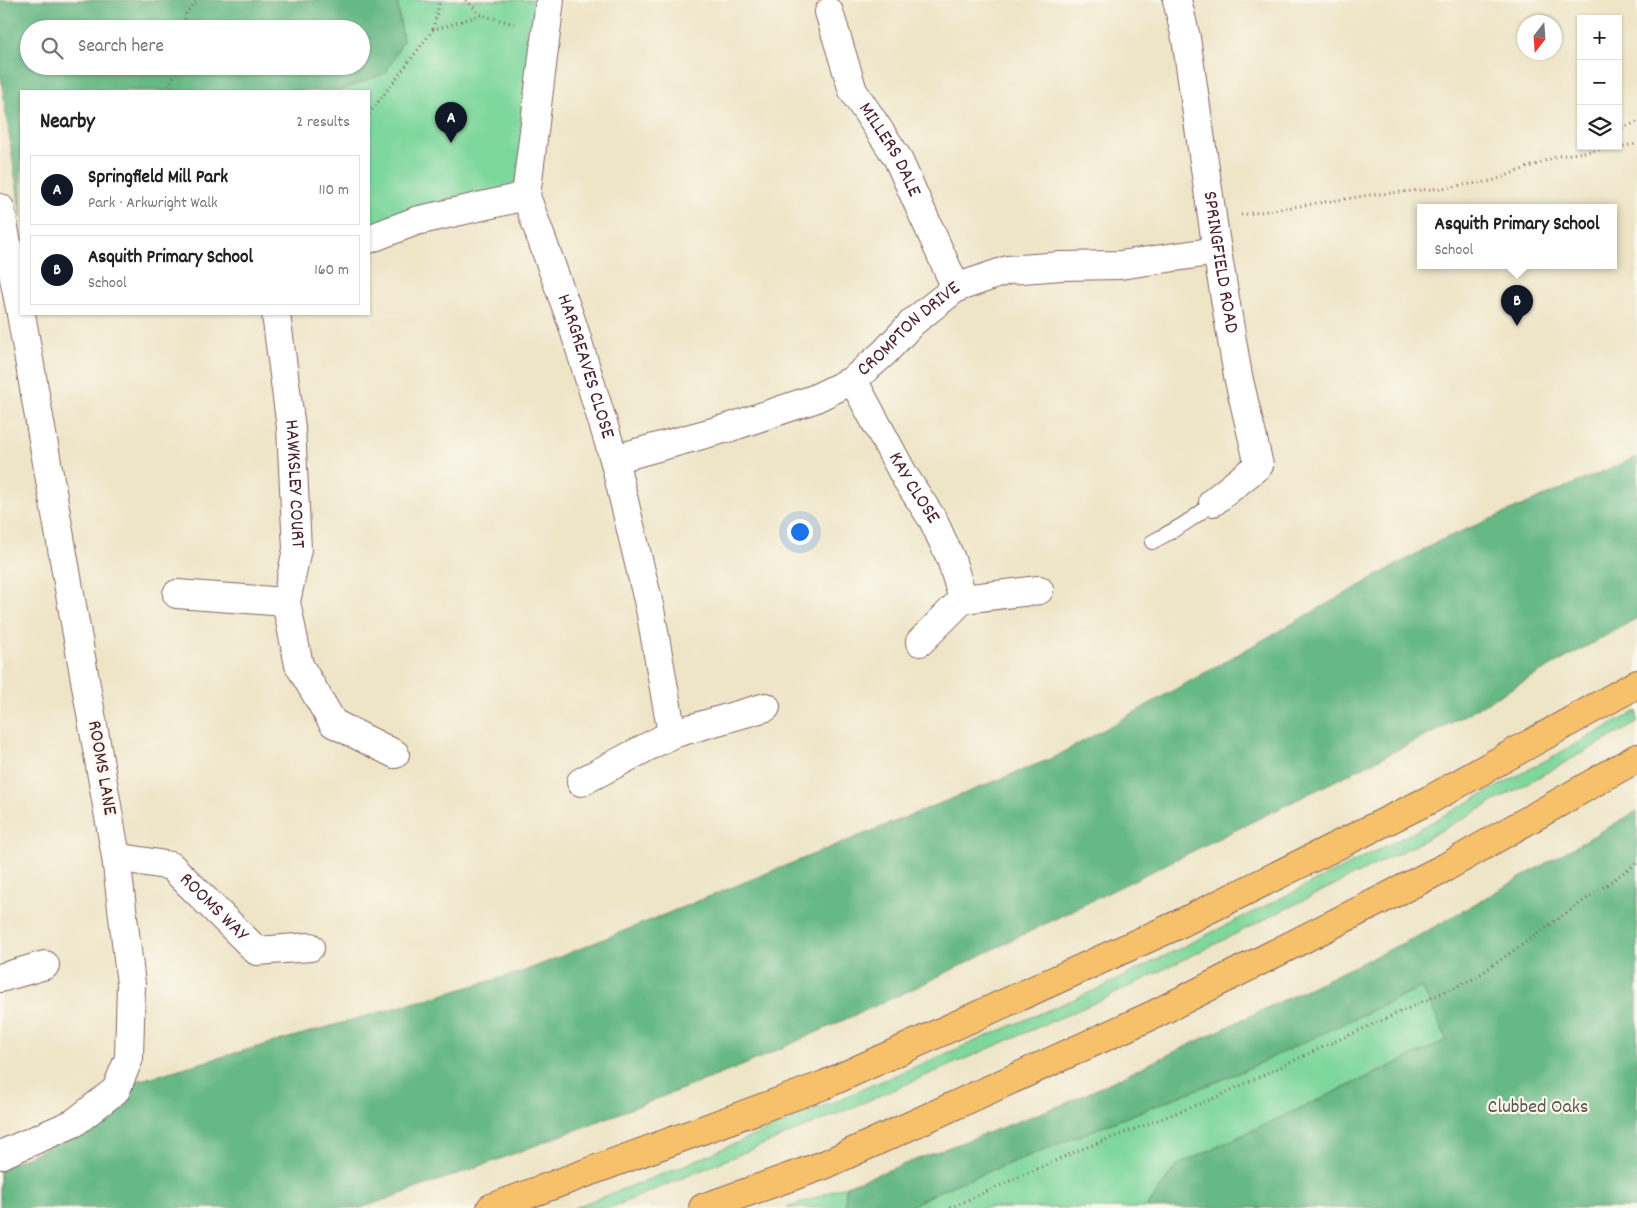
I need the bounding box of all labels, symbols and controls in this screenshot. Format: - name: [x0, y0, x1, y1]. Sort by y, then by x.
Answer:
- north arrow: [1517, 15, 1562, 60]
- map controls: [1577, 15, 1622, 150]
- button: +: [1577, 15, 1622, 60]
- search box: [20, 20, 370, 75]
- icon: search: [38, 34, 66, 62]
- text: Search here: [78, 34, 164, 61]
- button: −: [1577, 60, 1622, 105]
- street label: MILLERS DALE: [851, 97, 927, 202]
- pin: A: [435, 102, 467, 143]
- button: layers: [1577, 105, 1622, 150]
- text: Nearby: [40, 108, 95, 138]
- text: 2 results: [296, 111, 350, 134]
- text: Springfield Mill Park: [88, 165, 228, 192]
- text: A: [53, 179, 61, 202]
- text: 110 m: [319, 179, 349, 202]
- street label: SPRINGFIELD ROAD: [1194, 189, 1245, 336]
- text: Park · Arkwright Walk: [88, 192, 218, 215]
- popup: [1417, 204, 1617, 269]
- text: Asquith Primary School: [1435, 212, 1599, 239]
- text: School: [1435, 239, 1473, 262]
- text: Asquith Primary School: [88, 245, 253, 272]
- text: B: [53, 259, 61, 282]
- text: 160 m: [314, 259, 349, 282]
- text: School: [88, 272, 127, 295]
- street label: CROMPTON DRIVE: [852, 275, 967, 384]
- pin: B: [1501, 285, 1533, 326]
- street label: HARGREAVES CLOSE: [549, 290, 621, 442]
- street label: HAWKSLEY COURT: [276, 418, 311, 549]
- street label: KAY CLOSE: [880, 448, 946, 530]
- your location: [787, 519, 813, 545]
- street label: ROOMS LANE: [79, 718, 123, 818]
- street label: ROOMS WAY: [172, 867, 255, 949]
- park label: Clubbed Oaks: [1488, 1094, 1588, 1122]

